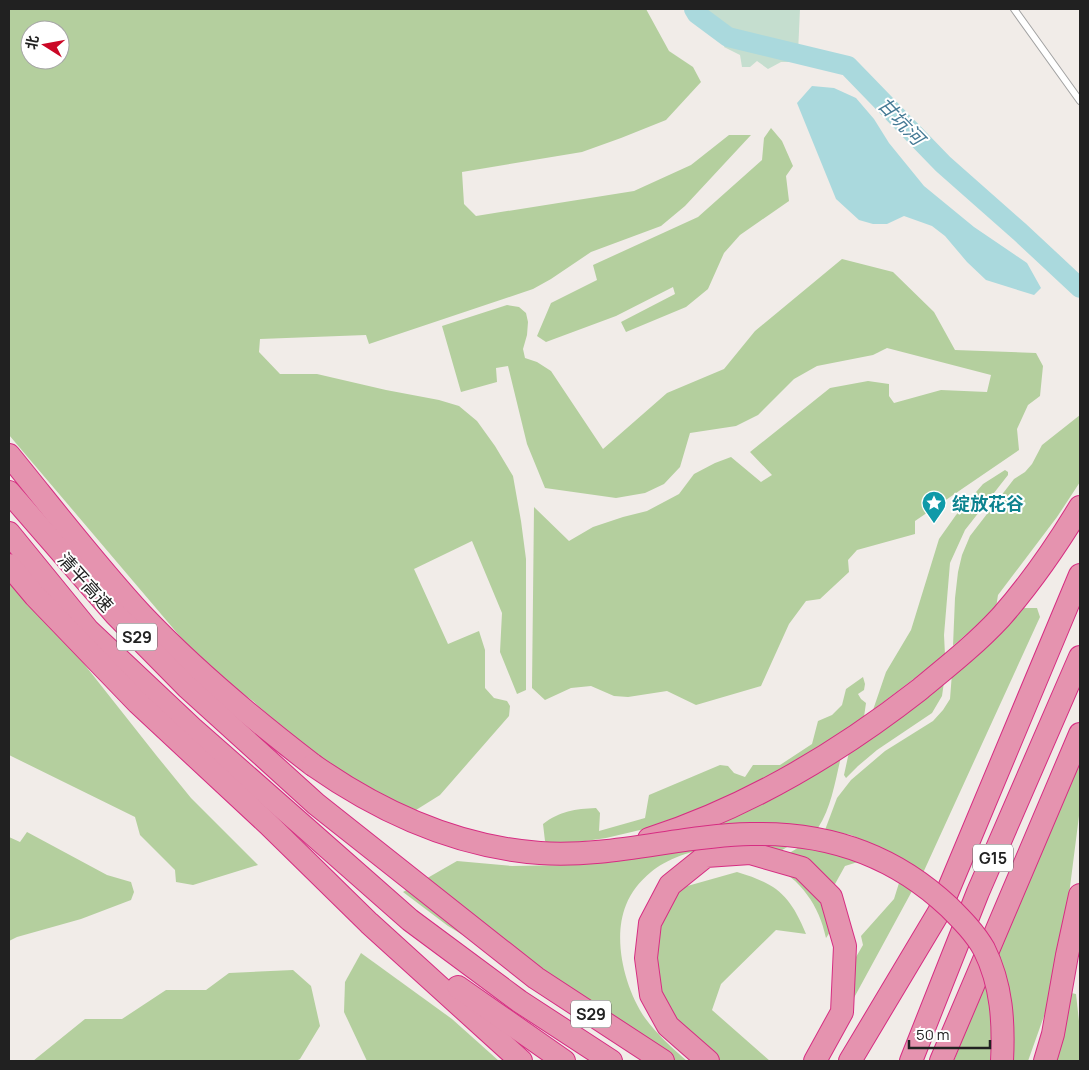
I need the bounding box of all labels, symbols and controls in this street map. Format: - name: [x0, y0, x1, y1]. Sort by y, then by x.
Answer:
- north arrow: [20, 20, 70, 70]
- text: 北: [21, 34, 42, 51]
- water label: 甘坑河: [872, 91, 933, 153]
- place icon: 绽放花谷: [921, 490, 947, 524]
- place label: 绽放花谷: [952, 491, 1024, 515]
- street label: 清平高速: [53, 547, 119, 617]
- road number: S29: [117, 624, 157, 650]
- road number: G15: [973, 844, 1013, 871]
- road number: S29: [571, 1001, 611, 1028]
- scale bar: [909, 1018, 990, 1050]
- text: 50 m: [916, 1024, 950, 1045]

